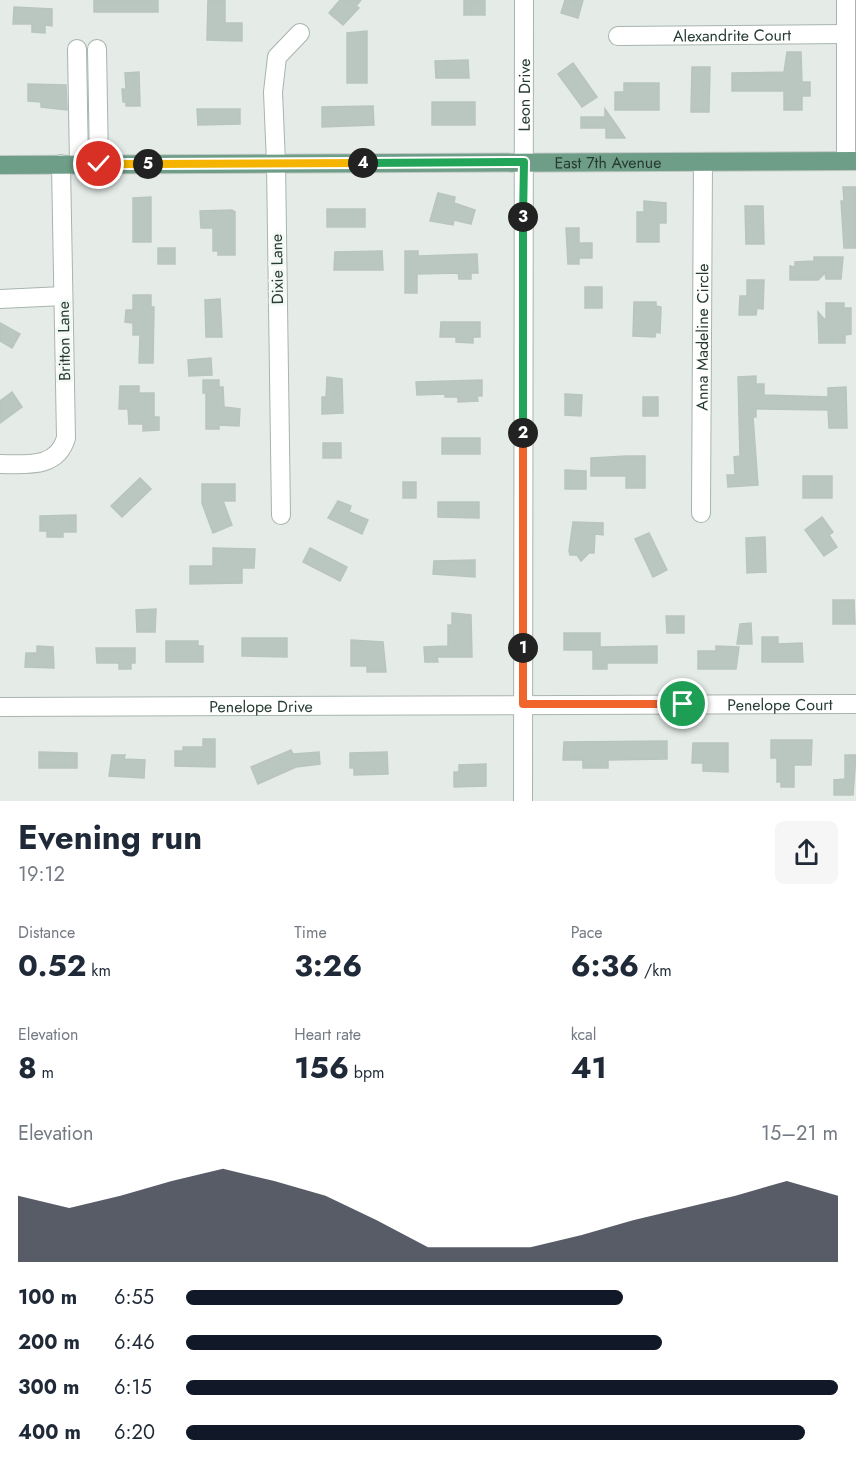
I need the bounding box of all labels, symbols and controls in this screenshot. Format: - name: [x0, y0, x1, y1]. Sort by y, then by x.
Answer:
- street label: Alexandrite Court: [673, 23, 791, 47]
- street label: Leon Drive: [512, 58, 535, 132]
- pin: [73, 138, 124, 189]
- icon: check: [82, 147, 115, 180]
- pin: 4: [348, 148, 378, 178]
- pin: 5: [133, 149, 163, 179]
- street label: East 7th Avenue: [554, 150, 662, 174]
- text: 4: [357, 151, 369, 174]
- text: 5: [143, 152, 153, 175]
- pin: 3: [508, 202, 538, 232]
- text: 3: [518, 205, 528, 228]
- street label: Dixie Lane: [265, 234, 289, 304]
- street label: Anna Madeline Circle: [690, 263, 714, 411]
- street label: Britton Lane: [52, 301, 76, 381]
- pin: 2: [508, 418, 538, 448]
- text: 2: [518, 421, 528, 444]
- pin: 1: [508, 633, 538, 663]
- text: 1: [519, 636, 527, 659]
- pin: [657, 678, 708, 729]
- icon: arrive: [666, 687, 699, 720]
- street label: Penelope Court: [727, 693, 833, 716]
- street label: Penelope Drive: [209, 694, 313, 718]
- text: Evening run: [18, 814, 202, 861]
- button: share: [775, 821, 838, 884]
- text: 19:12: [18, 860, 65, 889]
- text: Distance: [18, 921, 75, 944]
- text: Time: [294, 921, 327, 944]
- text: Pace: [571, 921, 603, 944]
- text: 0.52: [18, 944, 87, 987]
- text: 3:26: [294, 944, 362, 987]
- text: 6:36: [571, 944, 639, 987]
- text: km: [87, 959, 111, 982]
- text: /km: [639, 959, 672, 982]
- text: Elevation: [18, 1023, 78, 1046]
- text: Heart rate: [294, 1023, 361, 1046]
- text: kcal: [571, 1023, 596, 1046]
- text: 8: [18, 1046, 37, 1089]
- text: 156: [294, 1046, 349, 1089]
- text: 41: [571, 1046, 607, 1089]
- text: m: [37, 1061, 54, 1084]
- text: bpm: [349, 1061, 385, 1084]
- text: Elevation: [18, 1119, 93, 1148]
- text: 15–21 m: [761, 1119, 838, 1148]
- text: 100 m: [18, 1283, 77, 1312]
- text: 6:55: [114, 1283, 154, 1312]
- text: 200 m: [18, 1328, 80, 1357]
- text: 6:46: [114, 1328, 155, 1357]
- text: 300 m: [18, 1373, 79, 1402]
- text: 6:15: [114, 1373, 152, 1402]
- text: 400 m: [18, 1418, 81, 1447]
- text: 6:20: [114, 1418, 155, 1447]

